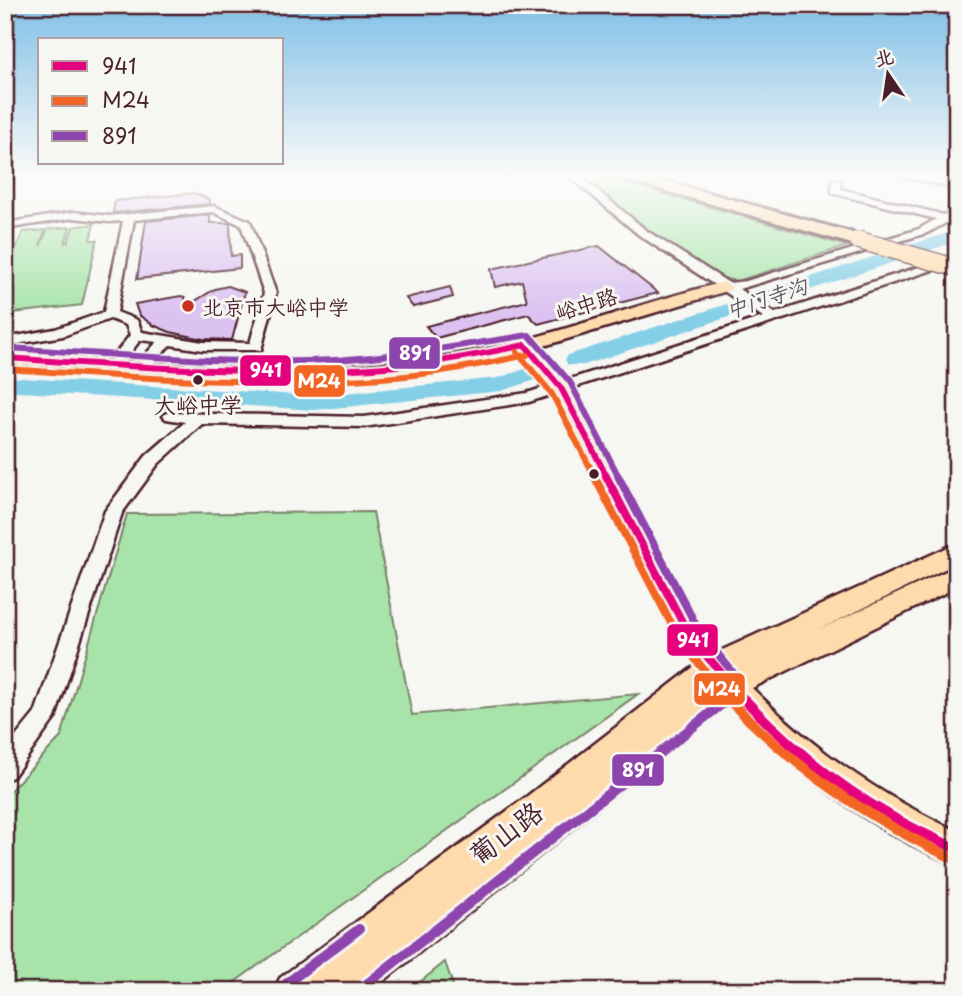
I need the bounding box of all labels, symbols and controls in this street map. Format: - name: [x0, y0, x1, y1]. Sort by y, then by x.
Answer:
- legend: [38, 38, 284, 164]
- north arrow: [853, 38, 923, 108]
- text: 北: [872, 41, 896, 72]
- text: 941: [102, 49, 136, 81]
- text: M24: [102, 83, 150, 115]
- text: 891: [102, 119, 137, 151]
- water label: 中门寺沟: [721, 268, 813, 325]
- street label: 峪中路: [551, 278, 621, 328]
- place label: 北京市大峪中学: [202, 290, 349, 322]
- marker: 北京市大峪中学: [180, 298, 196, 314]
- line badge: 891: [388, 336, 441, 370]
- text: 891: [399, 338, 431, 366]
- line badge: 941: [239, 354, 292, 387]
- text: 941: [250, 355, 282, 383]
- line badge: M24: [293, 364, 346, 398]
- text: M24: [297, 366, 341, 394]
- marker: 大峪中学: [191, 373, 205, 387]
- place label: 大峪中学: [154, 387, 242, 420]
- unlabelled marker: [587, 467, 601, 481]
- line badge: 941: [666, 623, 719, 657]
- text: 941: [677, 625, 709, 653]
- line badge: M24: [693, 672, 746, 706]
- text: M24: [697, 674, 741, 702]
- line badge: 891: [611, 753, 665, 787]
- text: 891: [622, 755, 654, 783]
- street label: 葡山路: [459, 790, 551, 874]

